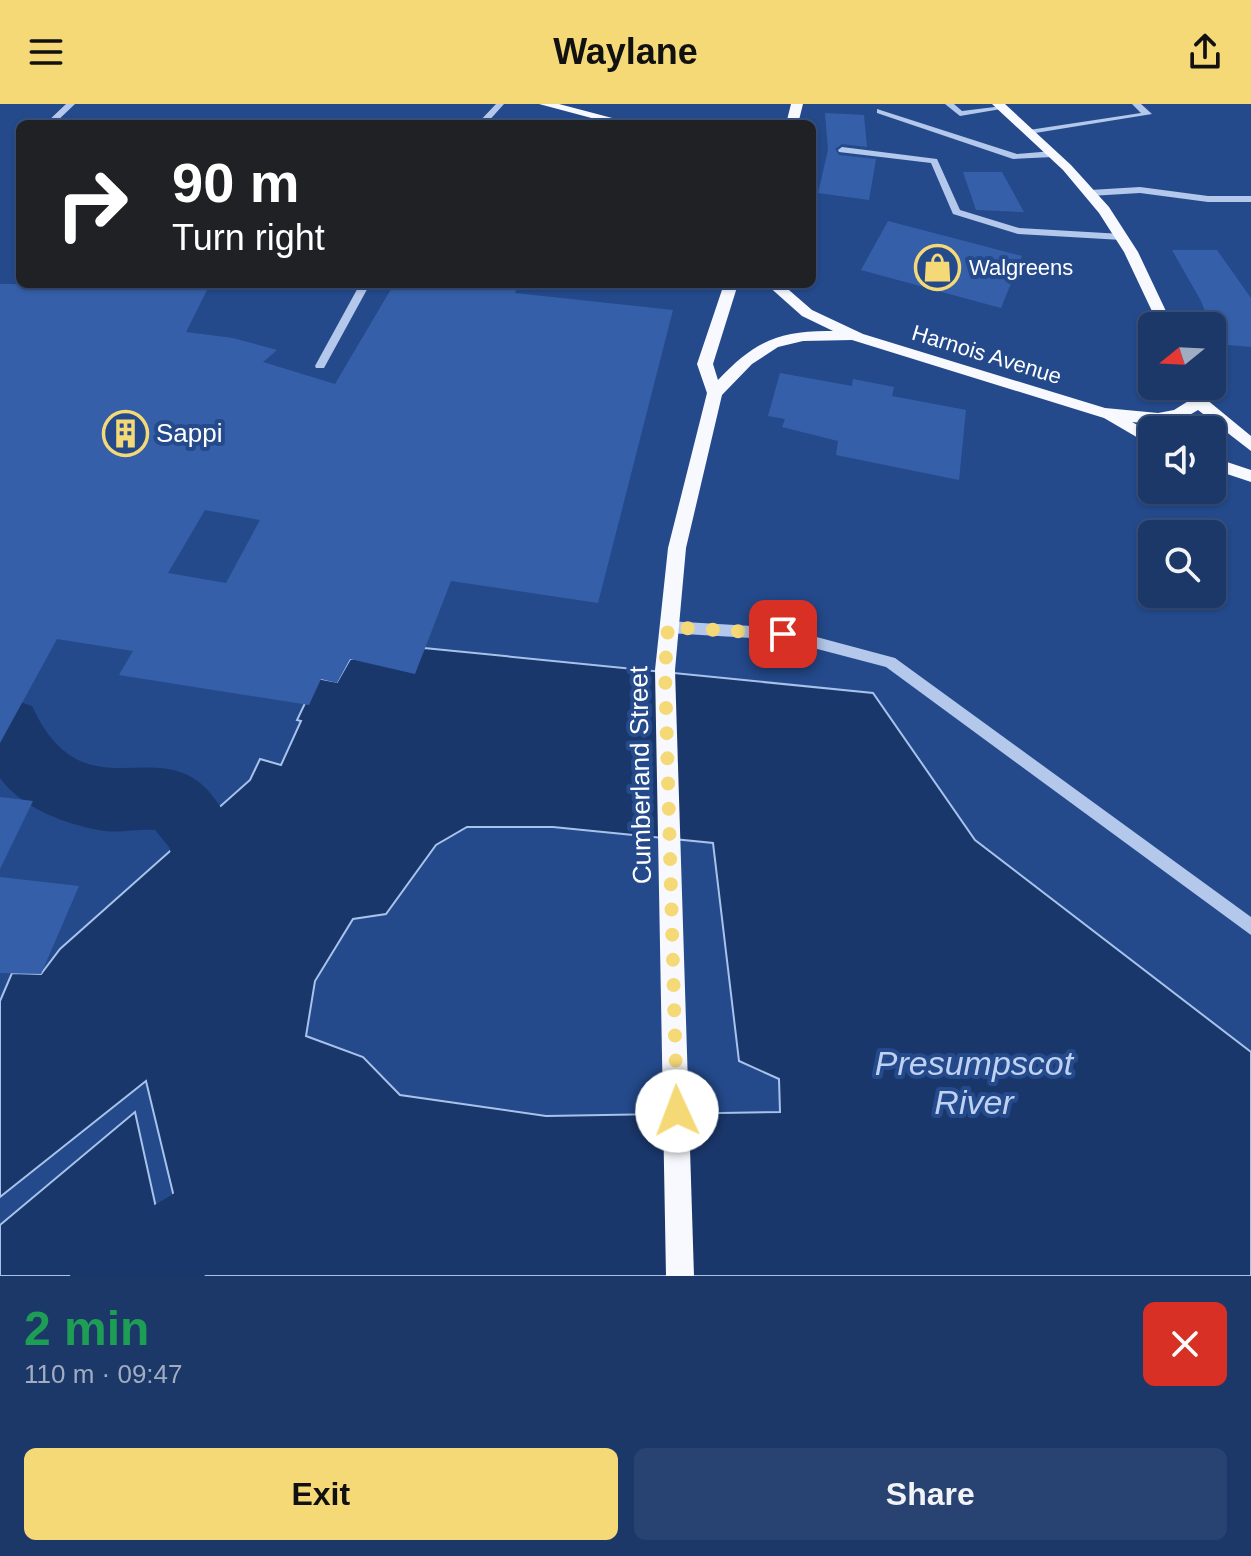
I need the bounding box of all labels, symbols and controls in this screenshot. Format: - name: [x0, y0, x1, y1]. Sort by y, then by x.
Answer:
- icon: menu: [24, 30, 68, 74]
- icon: share: [1183, 30, 1227, 74]
- text: Waylane: [553, 31, 698, 72]
- text: 90 m: [172, 151, 300, 214]
- icon: right: [40, 152, 144, 256]
- text: Turn right: [172, 217, 325, 258]
- shop icon: Walgreens: [914, 243, 962, 291]
- place label: Walgreens: [969, 255, 1073, 280]
- north arrow: [1138, 312, 1226, 400]
- map controls: [1138, 312, 1226, 608]
- street label: Harnois Avenue: [909, 320, 1065, 389]
- building icon: Sappi: [101, 409, 149, 457]
- button: sound: [1138, 416, 1226, 504]
- place label: Sappi: [156, 418, 223, 448]
- button: search: [1138, 520, 1226, 608]
- pin: [749, 600, 817, 668]
- icon: arrive: [761, 612, 805, 656]
- street label: Cumberland Street: [623, 665, 657, 884]
- water label: Presumpscot River: [875, 1044, 1075, 1121]
- position arrow: [635, 1069, 719, 1153]
- text: 2 min: [24, 1302, 149, 1355]
- button: close: [1143, 1302, 1227, 1386]
- text: 110 m · 09:47: [24, 1359, 183, 1389]
- button: Exit: [24, 1448, 618, 1540]
- button: Share: [634, 1448, 1227, 1540]

